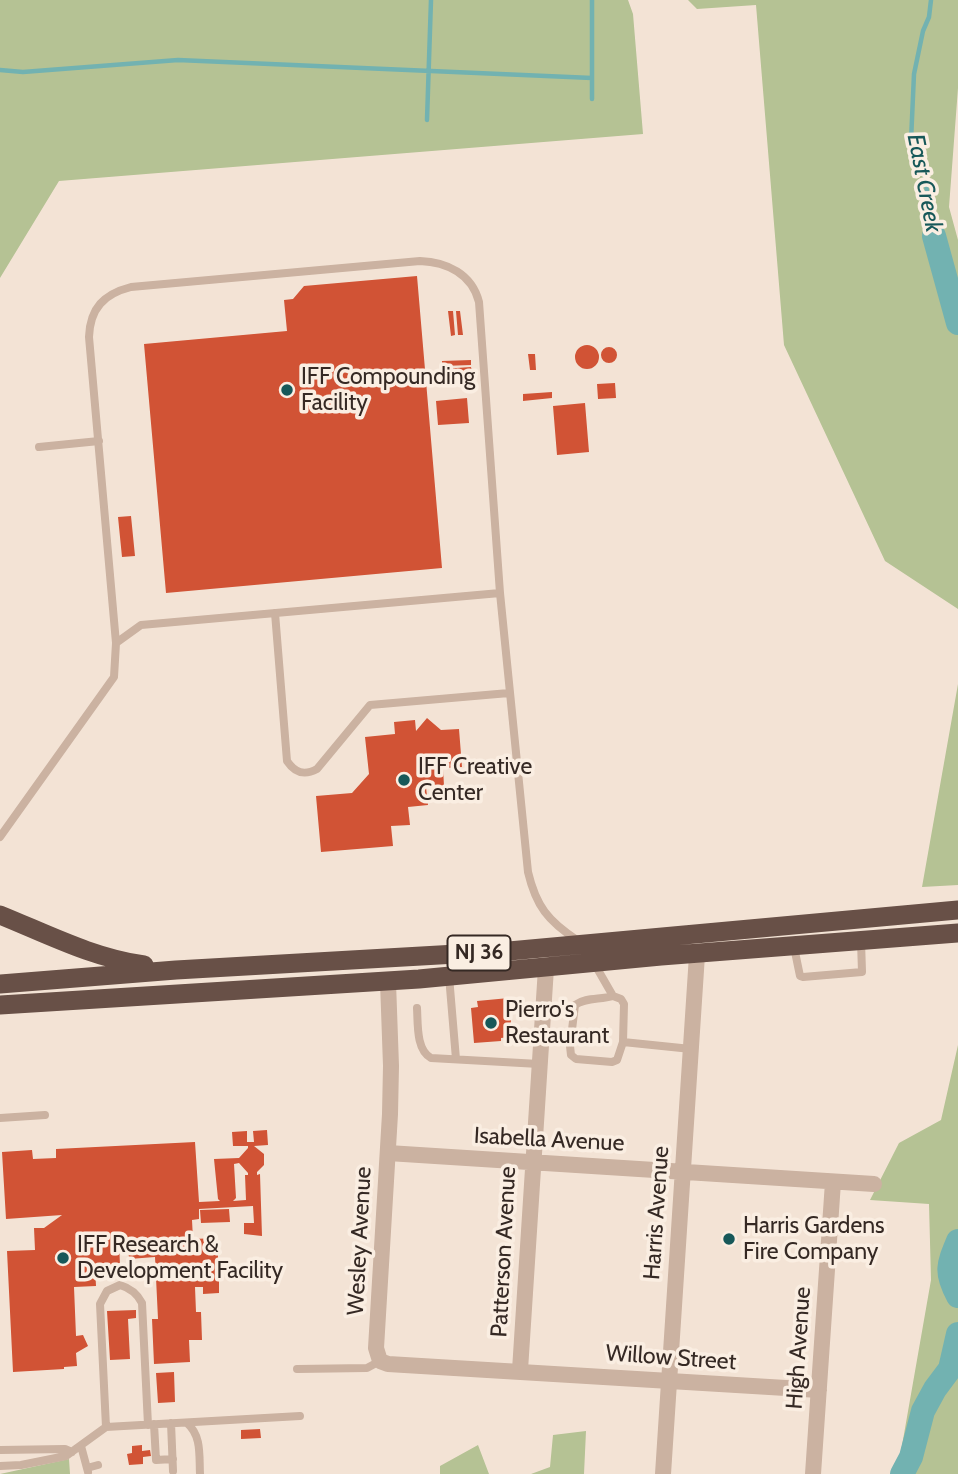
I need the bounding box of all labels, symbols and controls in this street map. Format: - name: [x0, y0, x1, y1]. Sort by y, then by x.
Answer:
- water label: East Creek: [900, 131, 948, 235]
- place label: IFF Compounding Facility: [301, 363, 475, 417]
- marker: IFF Compounding Facility: [279, 382, 295, 398]
- place label: IFF Creative Center: [418, 753, 532, 807]
- marker: IFF Creative Center: [396, 772, 412, 788]
- road number: NJ 36: [448, 936, 510, 970]
- place label: Pierro's Restaurant: [505, 996, 609, 1050]
- marker: Pierro's Restaurant: [483, 1015, 499, 1031]
- street label: Isabella Avenue: [473, 1122, 625, 1158]
- street label: Harris Avenue: [639, 1145, 675, 1281]
- street label: Wesley Avenue: [342, 1166, 378, 1316]
- street label: Patterson Avenue: [486, 1166, 522, 1338]
- place label: Harris Gardens Fire Company: [743, 1212, 885, 1266]
- place label: IFF Research & Development Facility: [77, 1231, 283, 1285]
- marker: Harris Gardens Fire Company: [721, 1231, 737, 1247]
- marker: IFF Research & Development Facility: [55, 1250, 71, 1266]
- street label: High Avenue: [781, 1286, 817, 1410]
- street label: Willow Street: [605, 1340, 737, 1376]

